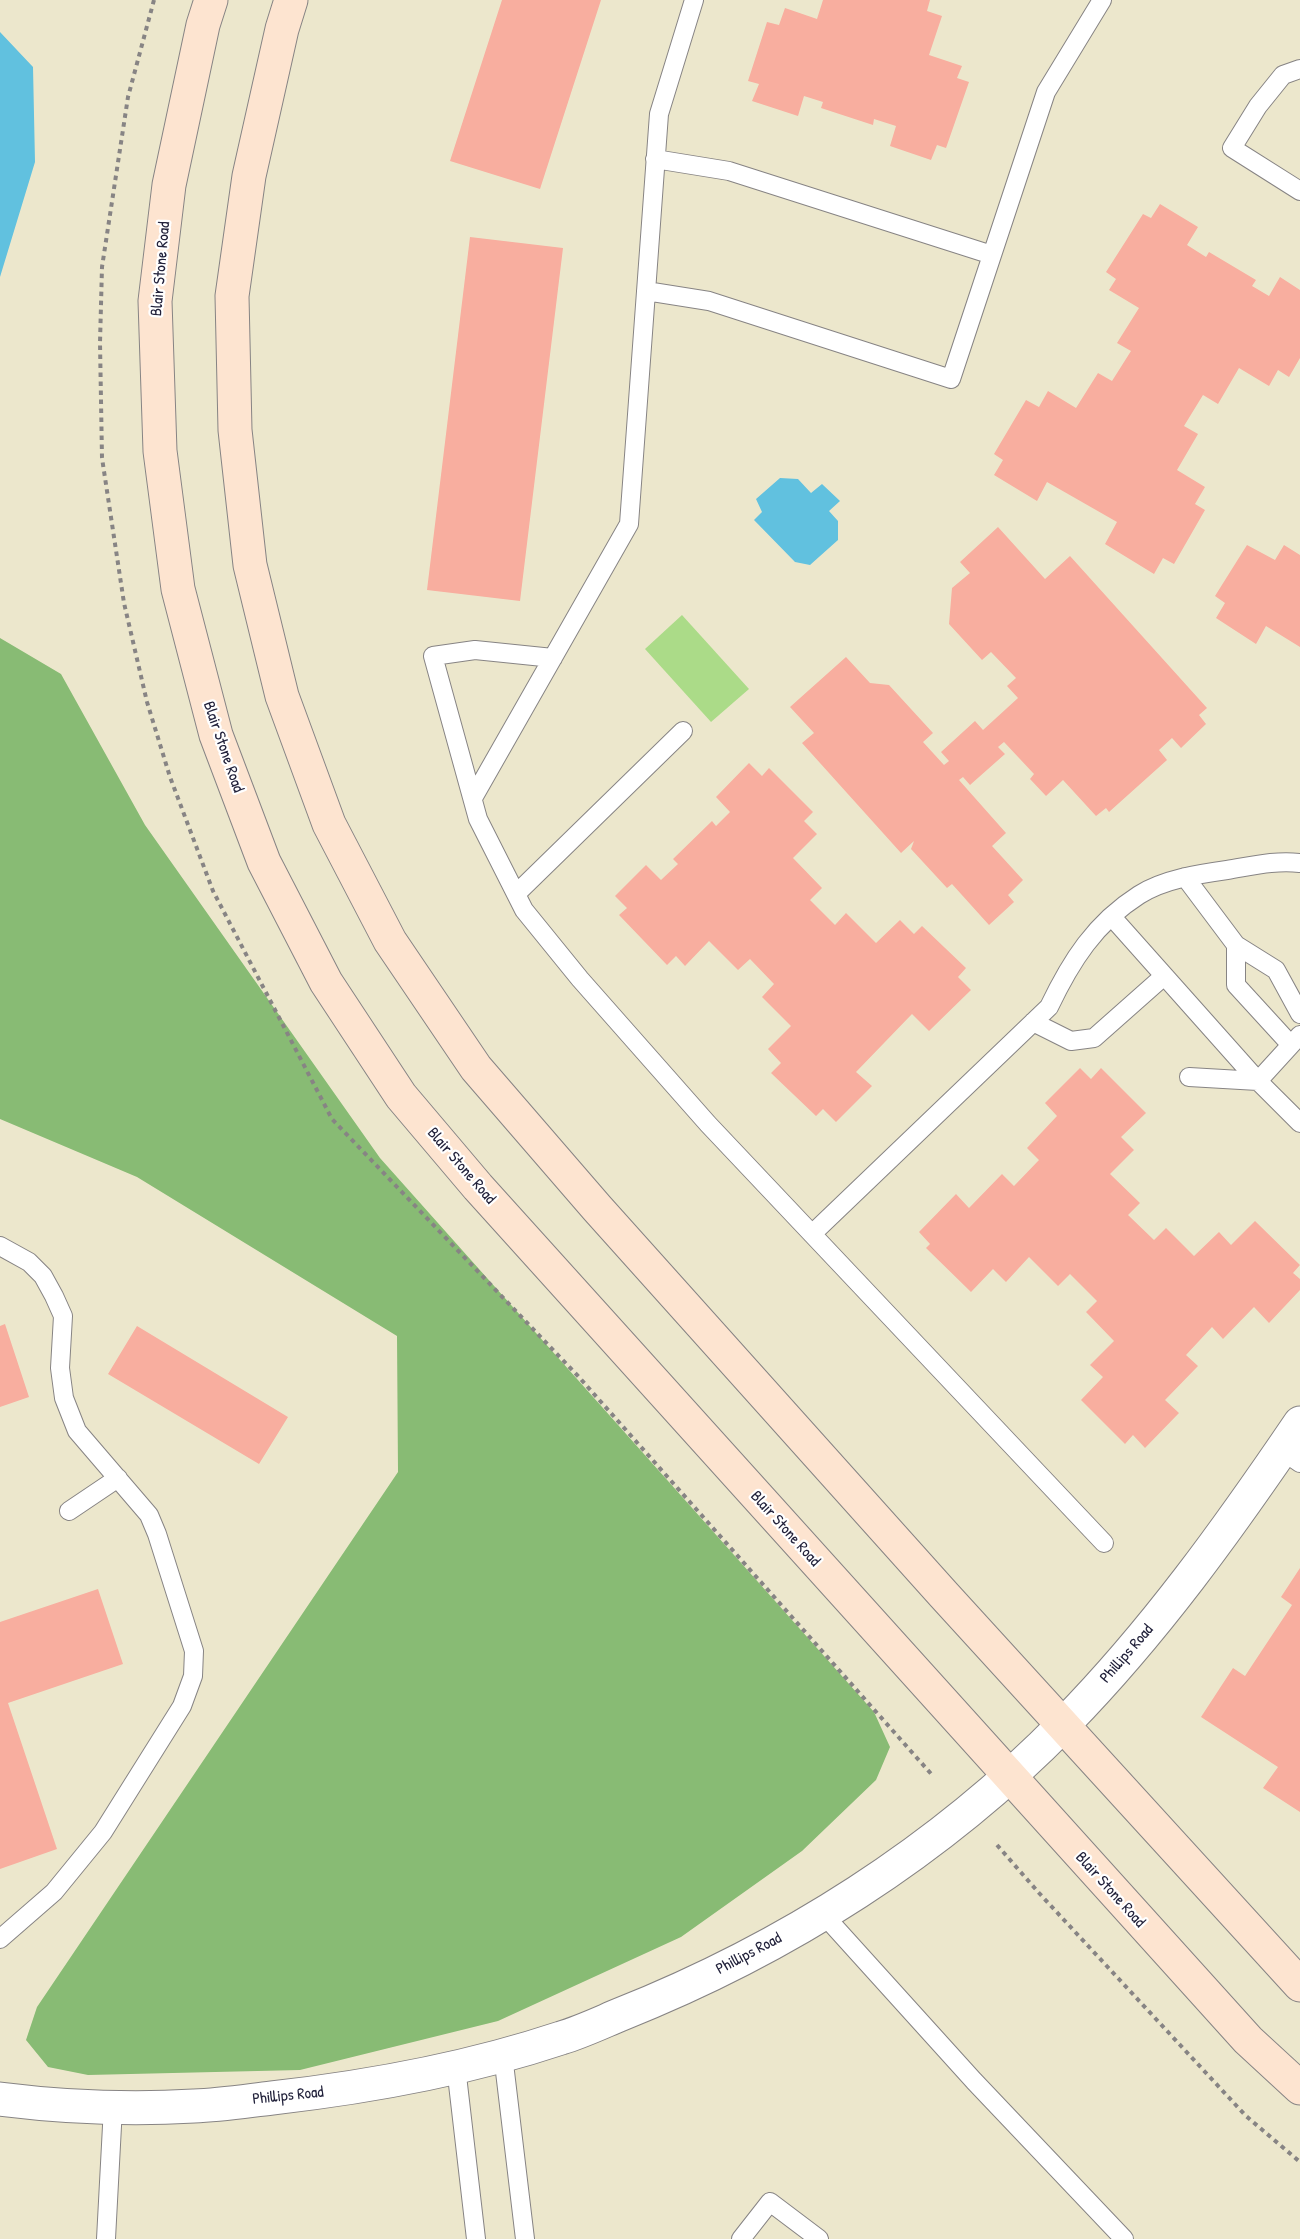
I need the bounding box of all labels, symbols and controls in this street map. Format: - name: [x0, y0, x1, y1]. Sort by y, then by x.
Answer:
- street label: Blair Stone Road: [147, 221, 175, 317]
- street label: Blair Stone Road: [198, 699, 248, 795]
- street label: Blair Stone Road: [423, 1124, 499, 1208]
- street label: Blair Stone Road: [746, 1487, 824, 1571]
- street label: Phillips Road: [1096, 1621, 1158, 1687]
- street label: Blair Stone Road: [1071, 1848, 1149, 1932]
- street label: Phillips Road: [713, 1929, 785, 1979]
- street label: Phillips Road: [251, 2083, 325, 2109]

